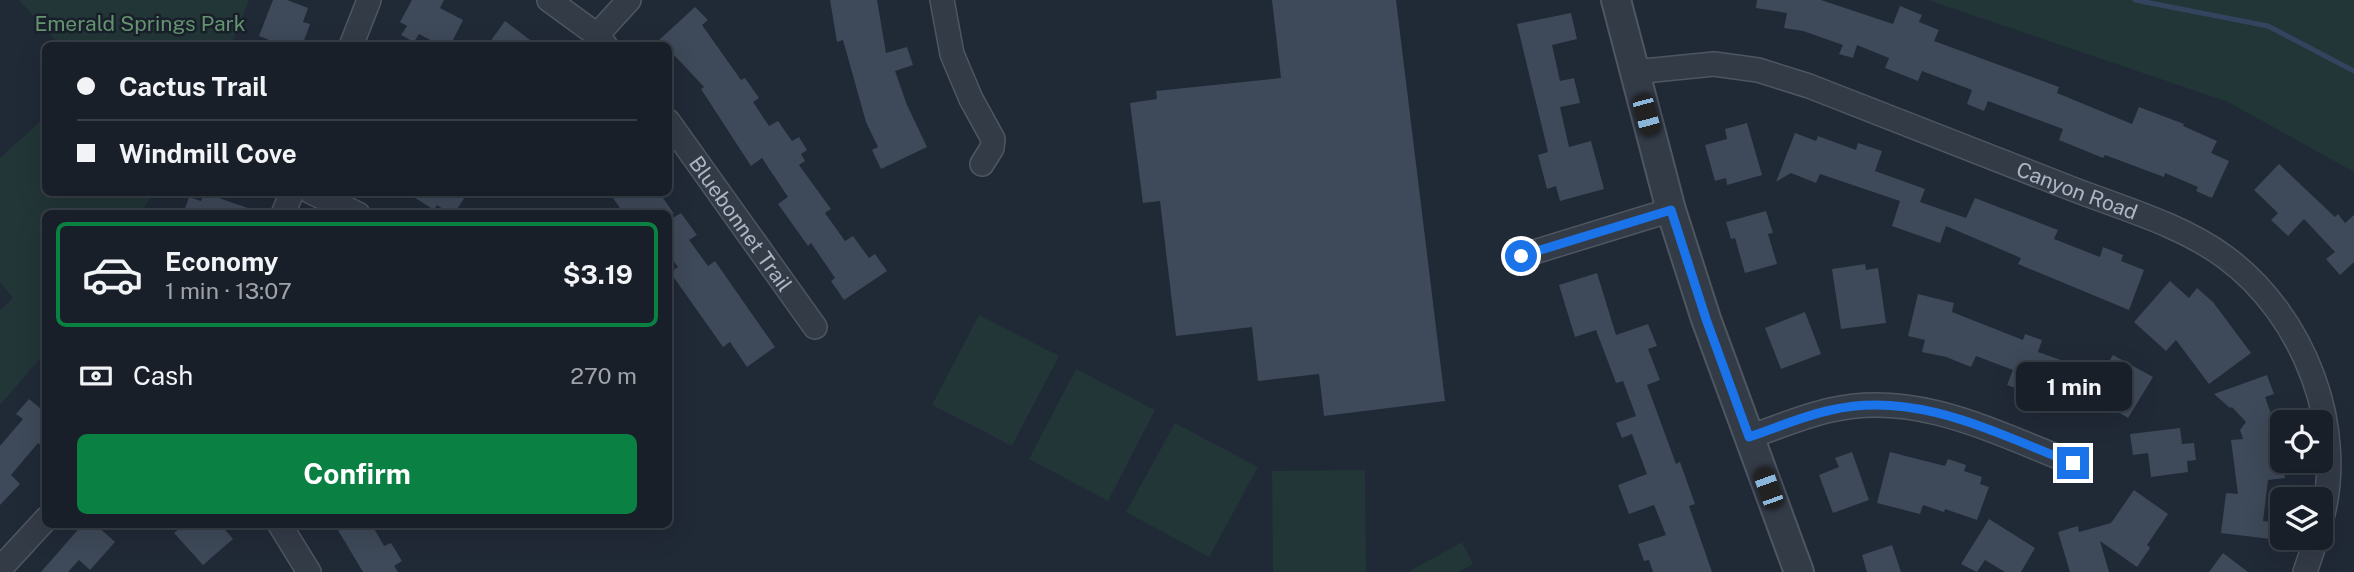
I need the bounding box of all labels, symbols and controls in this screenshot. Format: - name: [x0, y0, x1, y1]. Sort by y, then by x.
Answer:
- park label: Emerald Springs Park: [34, 11, 246, 36]
- text: Cactus Trail: [119, 71, 268, 102]
- car: [1631, 92, 1662, 138]
- text: Windmill Cove: [119, 138, 297, 169]
- street label: Bluebonnet Trail: [684, 151, 798, 296]
- street label: Canyon Road: [2013, 156, 2141, 224]
- route start: [1505, 240, 1537, 272]
- icon: car: [81, 243, 144, 306]
- text: Economy: [165, 246, 278, 277]
- text: $3.19: [563, 259, 633, 290]
- text: 1 min · 13:07: [165, 277, 292, 304]
- icon: cash: [77, 357, 115, 395]
- text: Cash: [133, 360, 193, 391]
- text: 270 m: [570, 362, 637, 389]
- callout: 1 min: [2015, 362, 2131, 410]
- text: 1 min: [2046, 373, 2102, 400]
- map controls: [2270, 410, 2333, 550]
- button: locate: [2270, 410, 2333, 473]
- button: Confirm: [77, 434, 637, 514]
- route end: [2057, 447, 2089, 479]
- car: [1751, 465, 1786, 511]
- button: layers: [2270, 487, 2333, 550]

